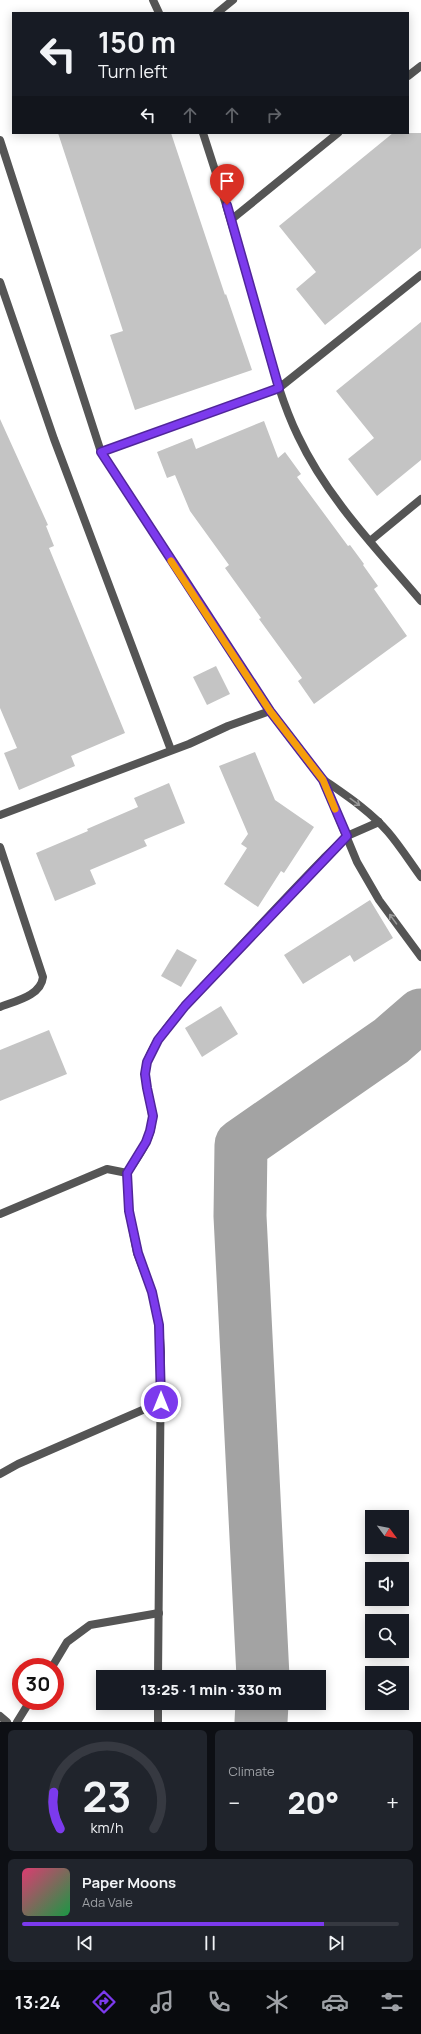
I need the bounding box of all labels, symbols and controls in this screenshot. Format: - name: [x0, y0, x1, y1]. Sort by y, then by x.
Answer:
- text: 150 m: [98, 23, 176, 61]
- icon: left: [32, 28, 84, 80]
- text: Turn left: [98, 59, 168, 83]
- icon: left: [137, 104, 159, 126]
- icon: ahead: [179, 104, 201, 126]
- icon: ahead: [221, 104, 243, 126]
- icon: right: [263, 104, 285, 126]
- pin: [210, 164, 244, 205]
- icon: arrive: [216, 170, 238, 192]
- one-way arrow: [350, 798, 361, 806]
- one-way arrow: [389, 913, 397, 924]
- position arrow: [140, 1381, 182, 1423]
- north arrow: [365, 1510, 409, 1554]
- map controls: [365, 1510, 409, 1710]
- button: sound: [365, 1562, 409, 1606]
- button: search: [365, 1614, 409, 1658]
- speed limit sign: 30: [12, 1658, 64, 1710]
- button: layers: [365, 1666, 409, 1710]
- text: 13:25 · 1 min · 330 m: [140, 1679, 282, 1700]
- text: Climate: [229, 1762, 275, 1780]
- text: 23: [83, 1767, 132, 1823]
- text: 20°: [287, 1782, 339, 1823]
- text: −: [229, 1788, 240, 1818]
- text: +: [386, 1788, 399, 1818]
- text: km/h: [91, 1817, 124, 1836]
- text: Paper Moons: [82, 1872, 176, 1893]
- text: Ada Vale: [82, 1893, 133, 1911]
- icon: previous: [74, 1932, 96, 1954]
- icon: pause: [199, 1932, 221, 1954]
- icon: next: [325, 1932, 347, 1954]
- icon: directions: [90, 1988, 118, 2016]
- icon: music: [148, 1988, 176, 2016]
- icon: phone: [205, 1988, 233, 2016]
- icon: climate: [263, 1988, 291, 2016]
- icon: car: [321, 1988, 349, 2016]
- icon: filters: [378, 1988, 406, 2016]
- text: 13:24: [15, 1990, 61, 2014]

